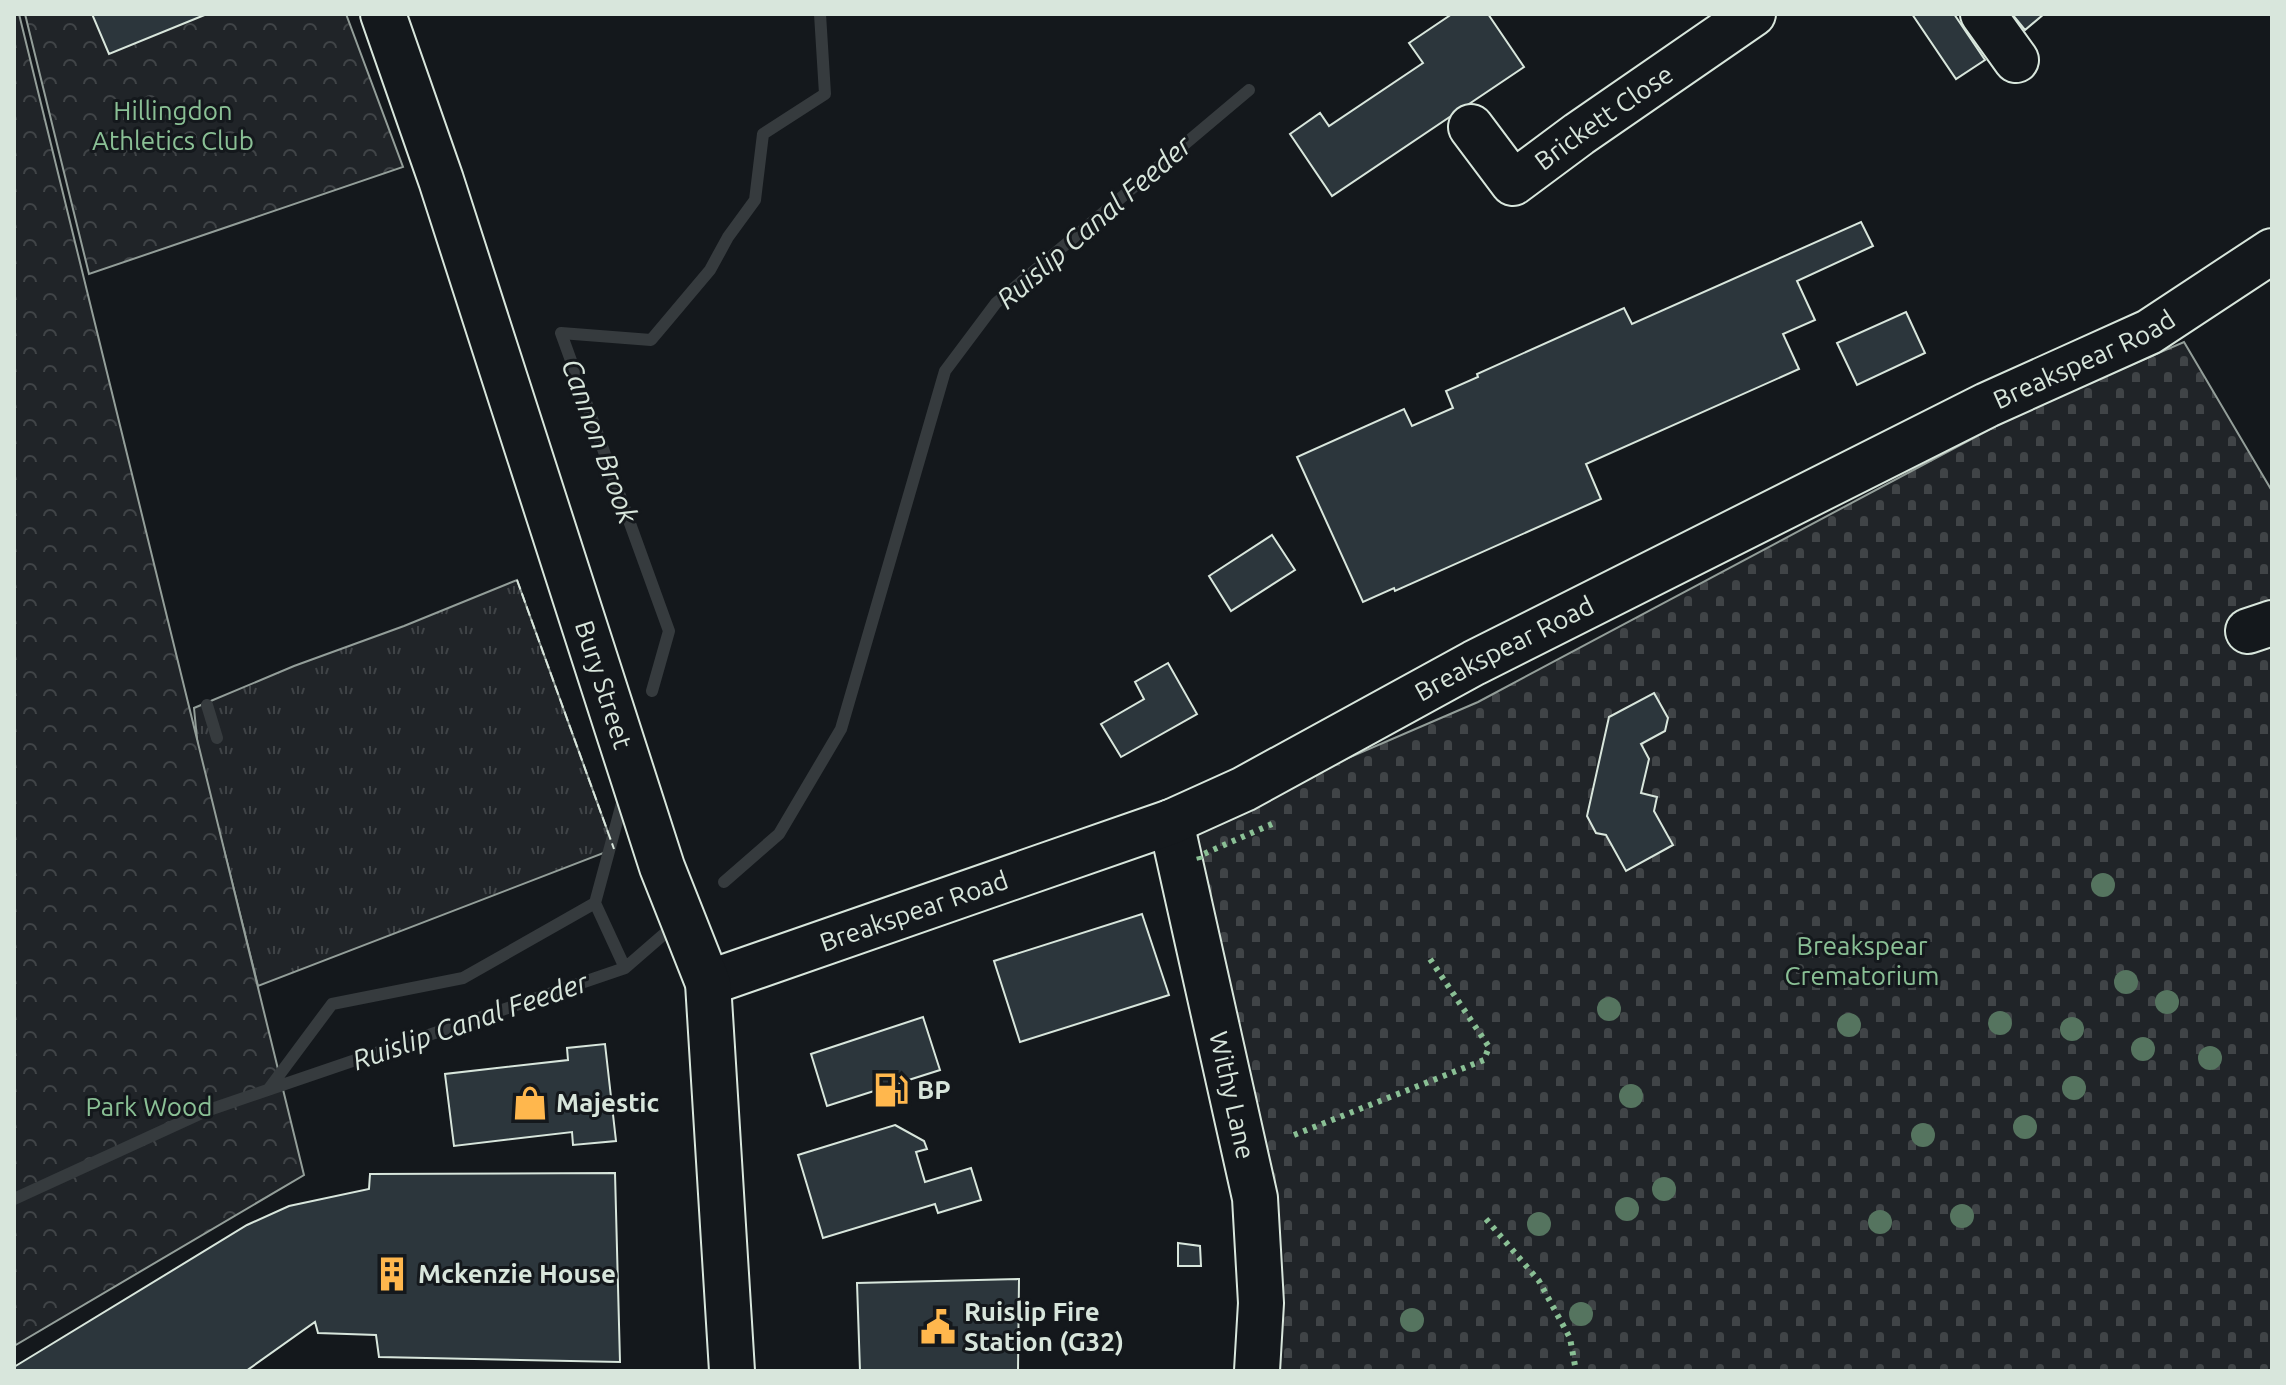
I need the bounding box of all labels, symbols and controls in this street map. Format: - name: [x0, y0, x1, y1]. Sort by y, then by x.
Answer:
- street label: Brickett Close: [1529, 59, 1678, 176]
- park label: Hillingdon Athletics Club: [92, 96, 254, 155]
- water label: Ruislip Canal Feeder: [990, 128, 1198, 314]
- street label: Breakspear Road: [1989, 304, 2180, 414]
- water label: Cannon Brook: [556, 354, 645, 528]
- street label: Breakspear Road: [1410, 590, 1598, 707]
- street label: Bury Street: [570, 617, 638, 752]
- street label: Breakspear Road: [816, 865, 1012, 957]
- park label: Breakspear Crematorium: [1785, 931, 1939, 990]
- water label: Ruislip Canal Feeder: [348, 965, 593, 1075]
- street label: Withy Lane: [1204, 1029, 1261, 1162]
- fuel station icon: BP: [872, 1071, 910, 1109]
- place label: BP: [917, 1075, 951, 1104]
- shop icon: Majestic: [511, 1084, 549, 1122]
- place label: Majestic: [556, 1088, 660, 1117]
- park label: Park Wood: [86, 1092, 212, 1121]
- building icon: Mckenzie House: [373, 1255, 411, 1293]
- place label: Mckenzie House: [418, 1259, 616, 1288]
- place label: Ruislip Fire Station (G32): [964, 1297, 1124, 1356]
- public building icon: Ruislip Fire Station (G32): [919, 1308, 957, 1346]

